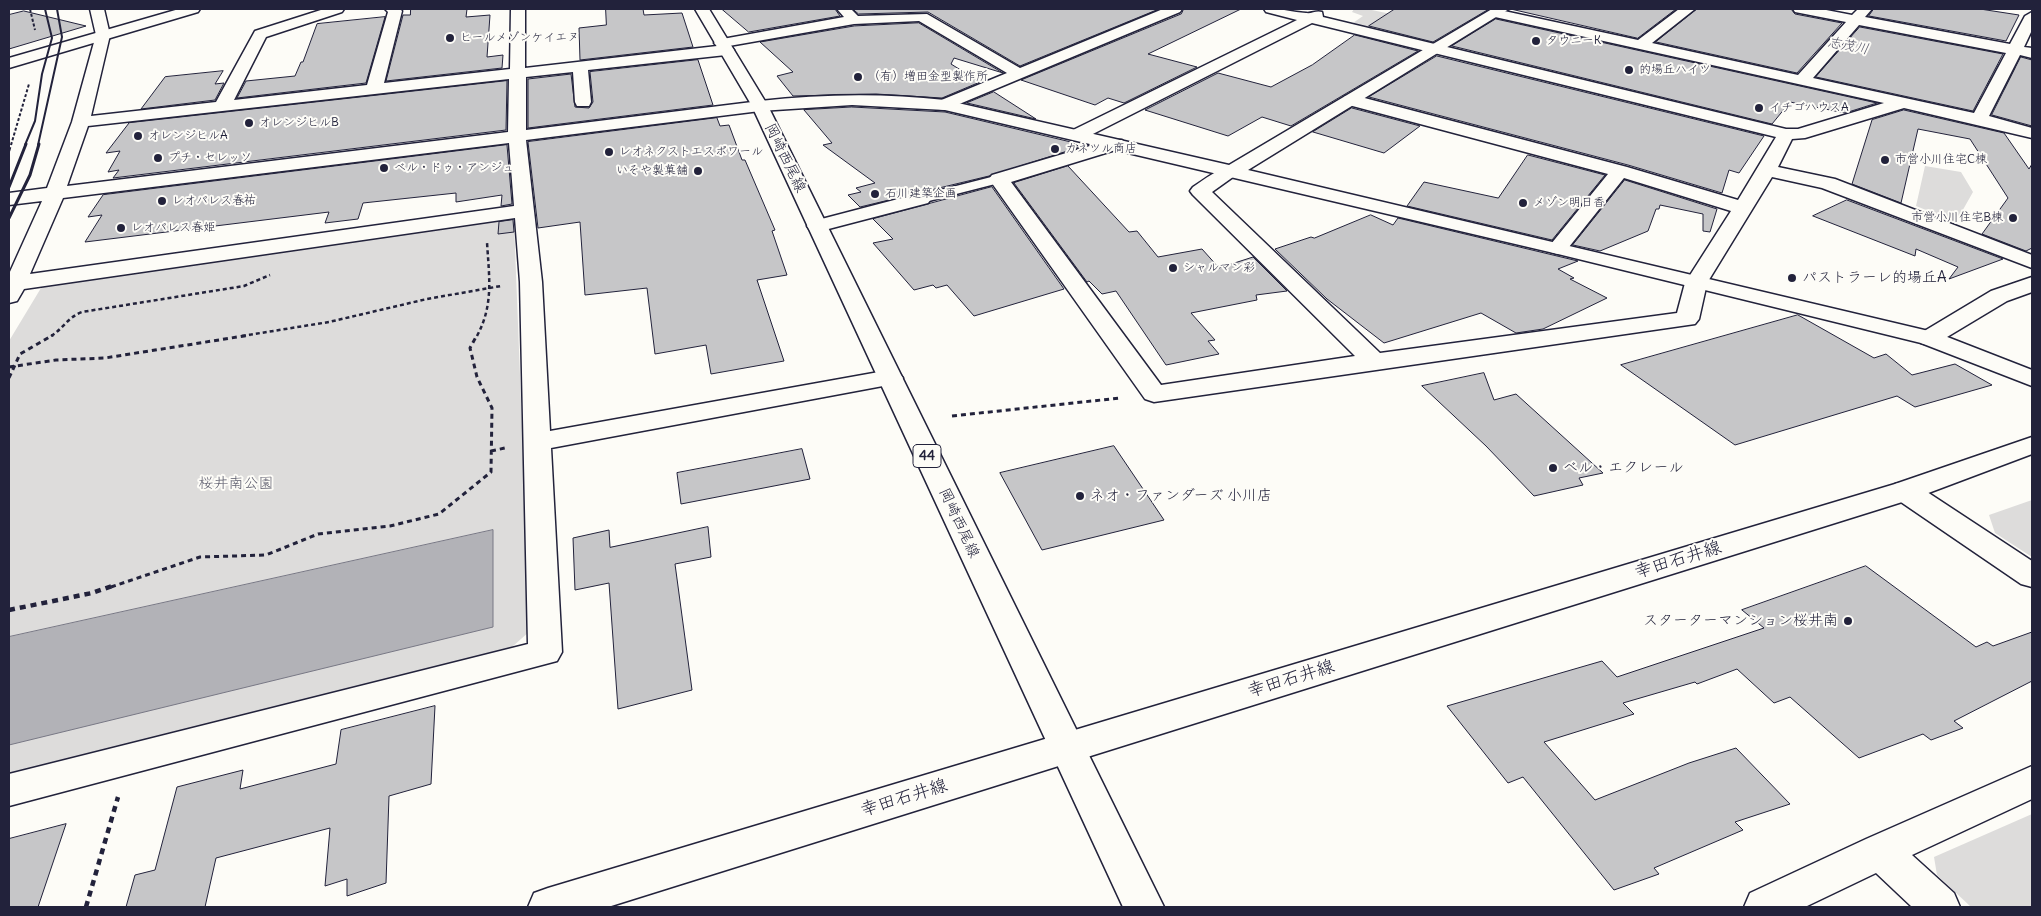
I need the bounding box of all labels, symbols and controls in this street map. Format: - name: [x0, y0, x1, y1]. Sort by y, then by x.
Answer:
- place label: ヒールメゾンケイエヌ: [460, 31, 579, 45]
- marker: ヒールメゾンケイエヌ: [444, 32, 456, 44]
- place label: タウニーK: [1546, 34, 1601, 48]
- water label: 志茂川: [1826, 34, 1870, 58]
- marker: タウニーK: [1530, 35, 1542, 47]
- place label: 的場丘ハイツ: [1639, 63, 1711, 77]
- marker: 的場丘ハイツ: [1623, 64, 1635, 76]
- place label: （有）増田金型製作所: [868, 70, 988, 84]
- marker: （有）増田金型製作所: [852, 71, 864, 83]
- place label: イチゴハウスA: [1769, 101, 1849, 115]
- marker: イチゴハウスA: [1753, 102, 1765, 114]
- place label: オレンジヒルB: [259, 116, 339, 130]
- marker: オレンジヒルB: [243, 117, 255, 129]
- street label: 岡崎西尾線: [760, 120, 810, 196]
- place label: オレンジヒルA: [148, 129, 228, 143]
- marker: オレンジヒルA: [132, 130, 144, 142]
- place label: カネツル商店: [1065, 142, 1137, 156]
- marker: カネツル商店: [1049, 143, 1061, 155]
- place label: レオネクストエスポワール: [619, 145, 763, 159]
- marker: レオネクストエスポワール: [603, 146, 615, 158]
- place label: プチ・セレッソ: [168, 151, 252, 165]
- marker: プチ・セレッソ: [152, 152, 164, 164]
- place label: 市営小川住宅C棟: [1895, 153, 1987, 167]
- marker: 市営小川住宅C棟: [1879, 154, 1891, 166]
- place label: ベル・ドゥ・アンジュ: [394, 161, 514, 175]
- marker: ベル・ドゥ・アンジュ: [378, 162, 390, 174]
- place label: いそや製菓舗: [616, 164, 688, 178]
- marker: いそや製菓舗: [692, 165, 704, 177]
- place label: 石川建築企画: [885, 187, 957, 201]
- marker: 石川建築企画: [869, 188, 881, 200]
- place label: レオパレス春祐: [172, 194, 256, 208]
- marker: レオパレス春祐: [156, 195, 168, 207]
- place label: メゾン明日香: [1533, 196, 1605, 210]
- marker: メゾン明日香: [1517, 197, 1529, 209]
- place label: 市営小川住宅B棟: [1911, 211, 2003, 225]
- marker: 市営小川住宅B棟: [2007, 212, 2019, 224]
- place label: レオパレス春姫: [131, 221, 215, 235]
- marker: レオパレス春姫: [115, 222, 127, 234]
- place label: シャルマン彩: [1183, 261, 1255, 275]
- marker: シャルマン彩: [1167, 262, 1179, 274]
- place label: パストラーレ的場丘A: [1802, 269, 1947, 287]
- marker: パストラーレ的場丘A: [1786, 272, 1798, 284]
- road number: 44: [913, 444, 941, 468]
- place label: ベル・エクレール: [1563, 459, 1684, 477]
- marker: ベル・エクレール: [1547, 462, 1559, 474]
- park label: 桜井南公園: [199, 475, 273, 493]
- street label: 岡崎西尾線: [935, 485, 983, 561]
- place label: ネオ・ファンダーズ 小川店: [1090, 487, 1272, 505]
- marker: ネオ・ファンダーズ 小川店: [1074, 490, 1086, 502]
- street label: 幸田石井線: [1632, 537, 1724, 583]
- place label: スターターマンション桜井南: [1643, 612, 1838, 630]
- marker: スターターマンション桜井南: [1842, 615, 1854, 627]
- street label: 幸田石井線: [1245, 656, 1337, 702]
- street label: 幸田石井線: [858, 775, 950, 821]

